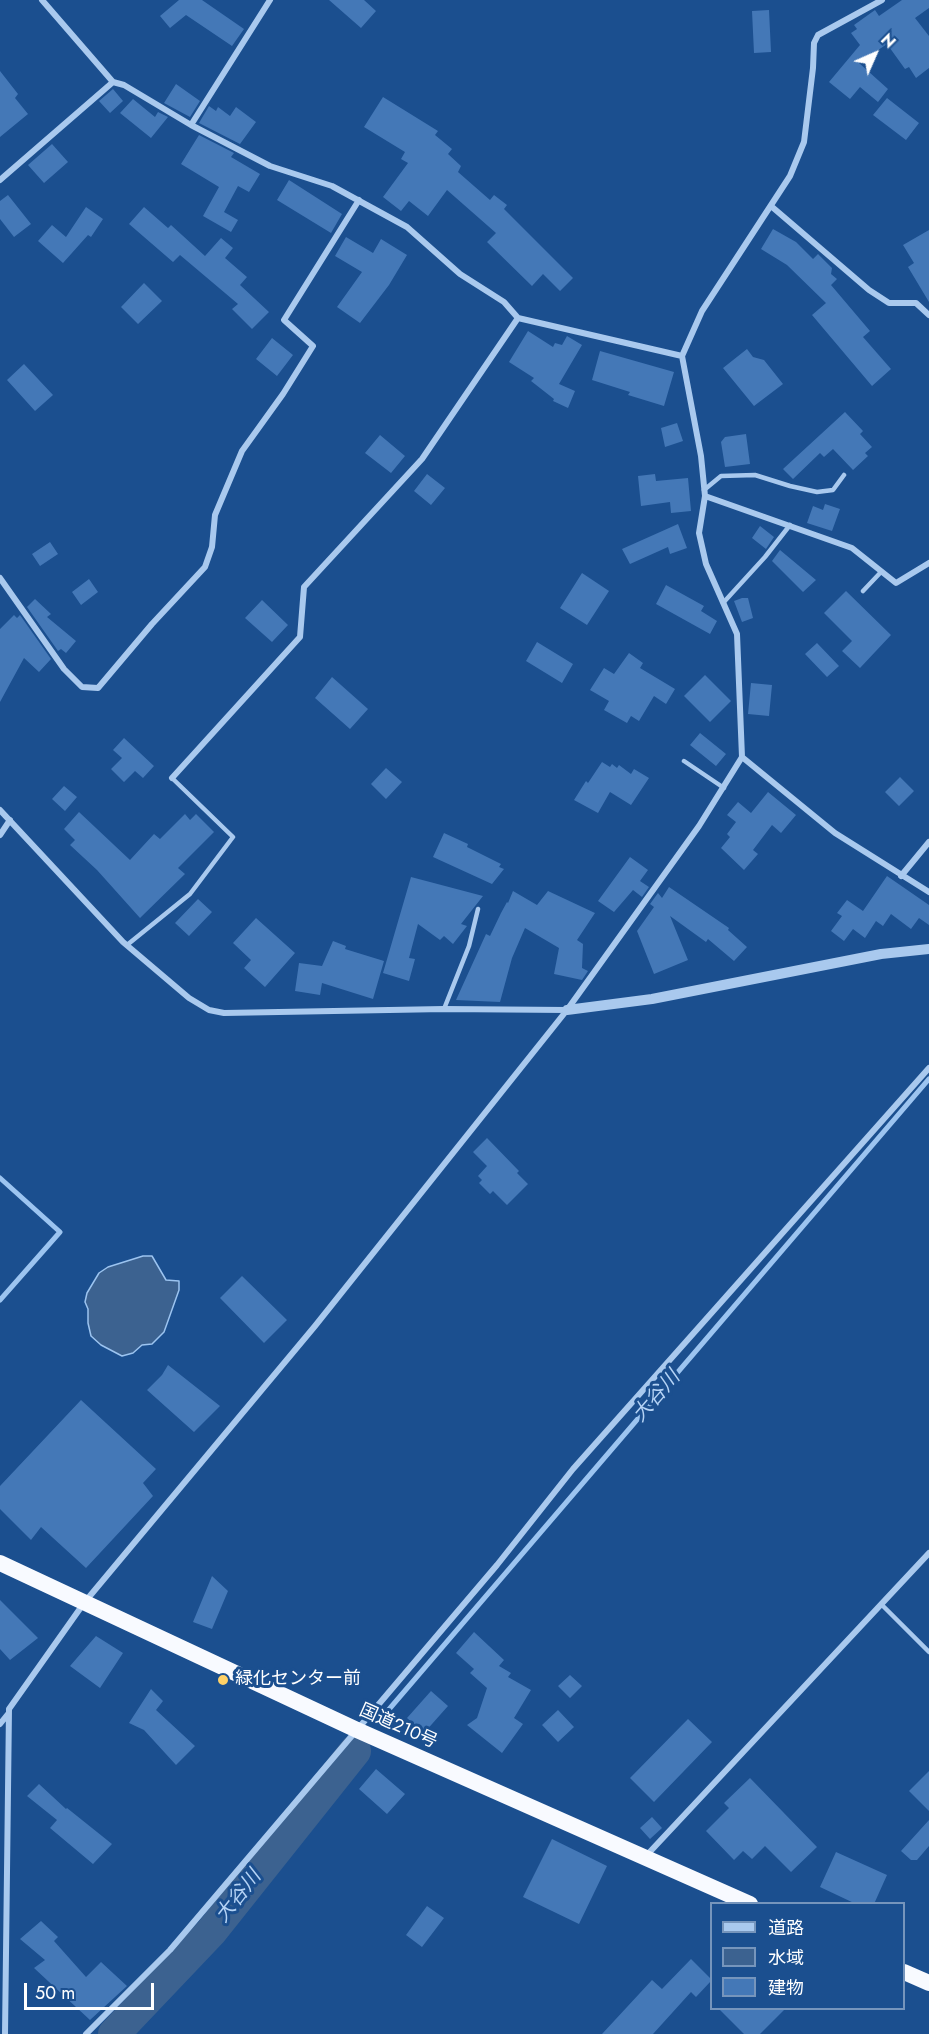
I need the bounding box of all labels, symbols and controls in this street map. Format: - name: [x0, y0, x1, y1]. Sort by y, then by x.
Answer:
- north arrow: [845, 24, 905, 84]
- text: N: [875, 28, 901, 54]
- water label: 大谷川: [628, 1366, 686, 1428]
- place label: 緑化センター前: [235, 1669, 361, 1691]
- marker: 緑化センター前: [216, 1673, 230, 1687]
- street label: 国道210号: [356, 1700, 440, 1754]
- water label: 大谷川: [211, 1866, 267, 1928]
- legend: [710, 1902, 905, 2010]
- text: 道路: [768, 1915, 804, 1941]
- text: 水域: [768, 1945, 804, 1971]
- scale bar: [27, 1971, 158, 2009]
- text: 建物: [768, 1975, 804, 2001]
- text: 50 m: [35, 1980, 75, 2006]

